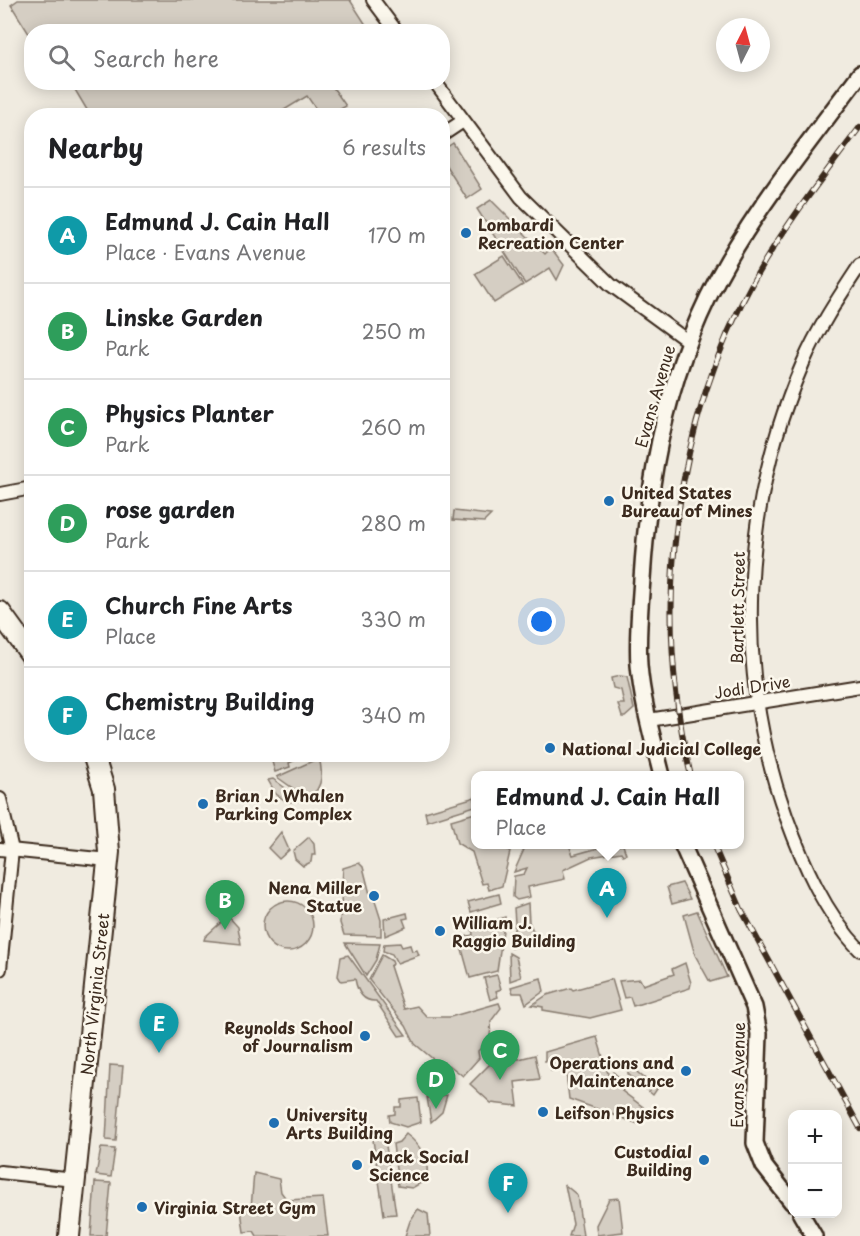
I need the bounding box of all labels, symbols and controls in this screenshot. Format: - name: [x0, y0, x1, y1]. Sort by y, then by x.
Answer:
- north arrow: [716, 18, 770, 72]
- search box: [24, 24, 450, 90]
- icon: search: [45, 41, 78, 74]
- text: Search here: [93, 41, 219, 74]
- text: Nearby: [48, 128, 143, 167]
- text: 6 results: [342, 132, 426, 162]
- text: Edmund J. Cain Hall: [105, 204, 329, 237]
- place label: Lombardi Recreation Center: [478, 212, 625, 254]
- text: A: [60, 220, 75, 250]
- text: 170 m: [368, 220, 426, 250]
- marker: Lombardi Recreation Center: [459, 226, 473, 240]
- text: Place · Evans Avenue: [105, 237, 306, 267]
- text: Linske Garden: [105, 300, 263, 333]
- text: B: [61, 316, 74, 346]
- text: 250 m: [362, 316, 426, 346]
- text: Park: [105, 333, 150, 363]
- street label: Evans Avenue: [628, 342, 680, 450]
- text: Physics Planter: [105, 396, 274, 429]
- text: C: [60, 412, 75, 442]
- text: 260 m: [361, 412, 426, 442]
- text: Park: [105, 429, 150, 459]
- place label: United States Bureau of Mines: [621, 480, 753, 522]
- text: rose garden: [105, 492, 235, 525]
- marker: United States Bureau of Mines: [602, 494, 616, 508]
- text: D: [60, 508, 75, 538]
- text: 280 m: [361, 508, 426, 538]
- text: Park: [105, 525, 150, 555]
- street label: Bartlett Street: [724, 551, 750, 665]
- text: Church Fine Arts: [105, 588, 292, 621]
- text: E: [61, 604, 74, 634]
- text: 330 m: [360, 604, 426, 634]
- your location: [527, 607, 556, 636]
- text: Place: [105, 621, 156, 651]
- street label: Jodi Drive: [712, 668, 792, 704]
- text: Chemistry Building: [105, 684, 314, 717]
- text: F: [62, 700, 73, 730]
- text: 340 m: [361, 700, 426, 730]
- text: Place: [105, 717, 156, 747]
- place label: National Judicial College: [562, 736, 761, 760]
- marker: National Judicial College: [543, 741, 557, 755]
- popup: [471, 771, 744, 849]
- text: Edmund J. Cain Hall: [495, 779, 720, 812]
- place label: Brian J. Whalen Parking Complex: [215, 783, 352, 825]
- marker: Brian J. Whalen Parking Complex: [196, 797, 210, 811]
- text: Place: [495, 812, 546, 842]
- pin: A: [588, 868, 626, 918]
- place label: Nena Miller Statue: [268, 875, 363, 917]
- pin: B: [206, 880, 244, 930]
- marker: Nena Miller Statue: [367, 889, 381, 903]
- place label: William J. Raggio Building: [452, 910, 576, 952]
- street label: North Virginia Street: [74, 911, 114, 1076]
- marker: William J. Raggio Building: [433, 924, 447, 938]
- pin: E: [140, 1004, 178, 1053]
- place label: Reynolds School of Journalism: [224, 1015, 353, 1057]
- street label: Evans Avenue: [724, 1022, 750, 1128]
- marker: Reynolds School of Journalism: [358, 1029, 372, 1043]
- pin: C: [480, 1030, 520, 1080]
- place label: Operations and Maintenance: [550, 1050, 674, 1092]
- pin: D: [416, 1060, 456, 1109]
- marker: Operations and Maintenance: [679, 1064, 693, 1078]
- place label: Leifson Physics: [555, 1100, 674, 1124]
- place label: University Arts Building: [285, 1102, 393, 1144]
- marker: Leifson Physics: [536, 1105, 550, 1119]
- map controls: [788, 1110, 842, 1218]
- button: +: [788, 1110, 842, 1164]
- marker: University Arts Building: [267, 1116, 281, 1130]
- place label: Custodial Building: [614, 1139, 692, 1181]
- place label: Mack Social Science: [369, 1144, 469, 1186]
- marker: Custodial Building: [697, 1153, 711, 1167]
- marker: Mack Social Science: [350, 1158, 364, 1172]
- pin: F: [488, 1164, 528, 1213]
- button: −: [788, 1164, 842, 1218]
- place label: Virginia Street Gym: [154, 1195, 316, 1219]
- marker: Virginia Street Gym: [135, 1200, 149, 1214]

